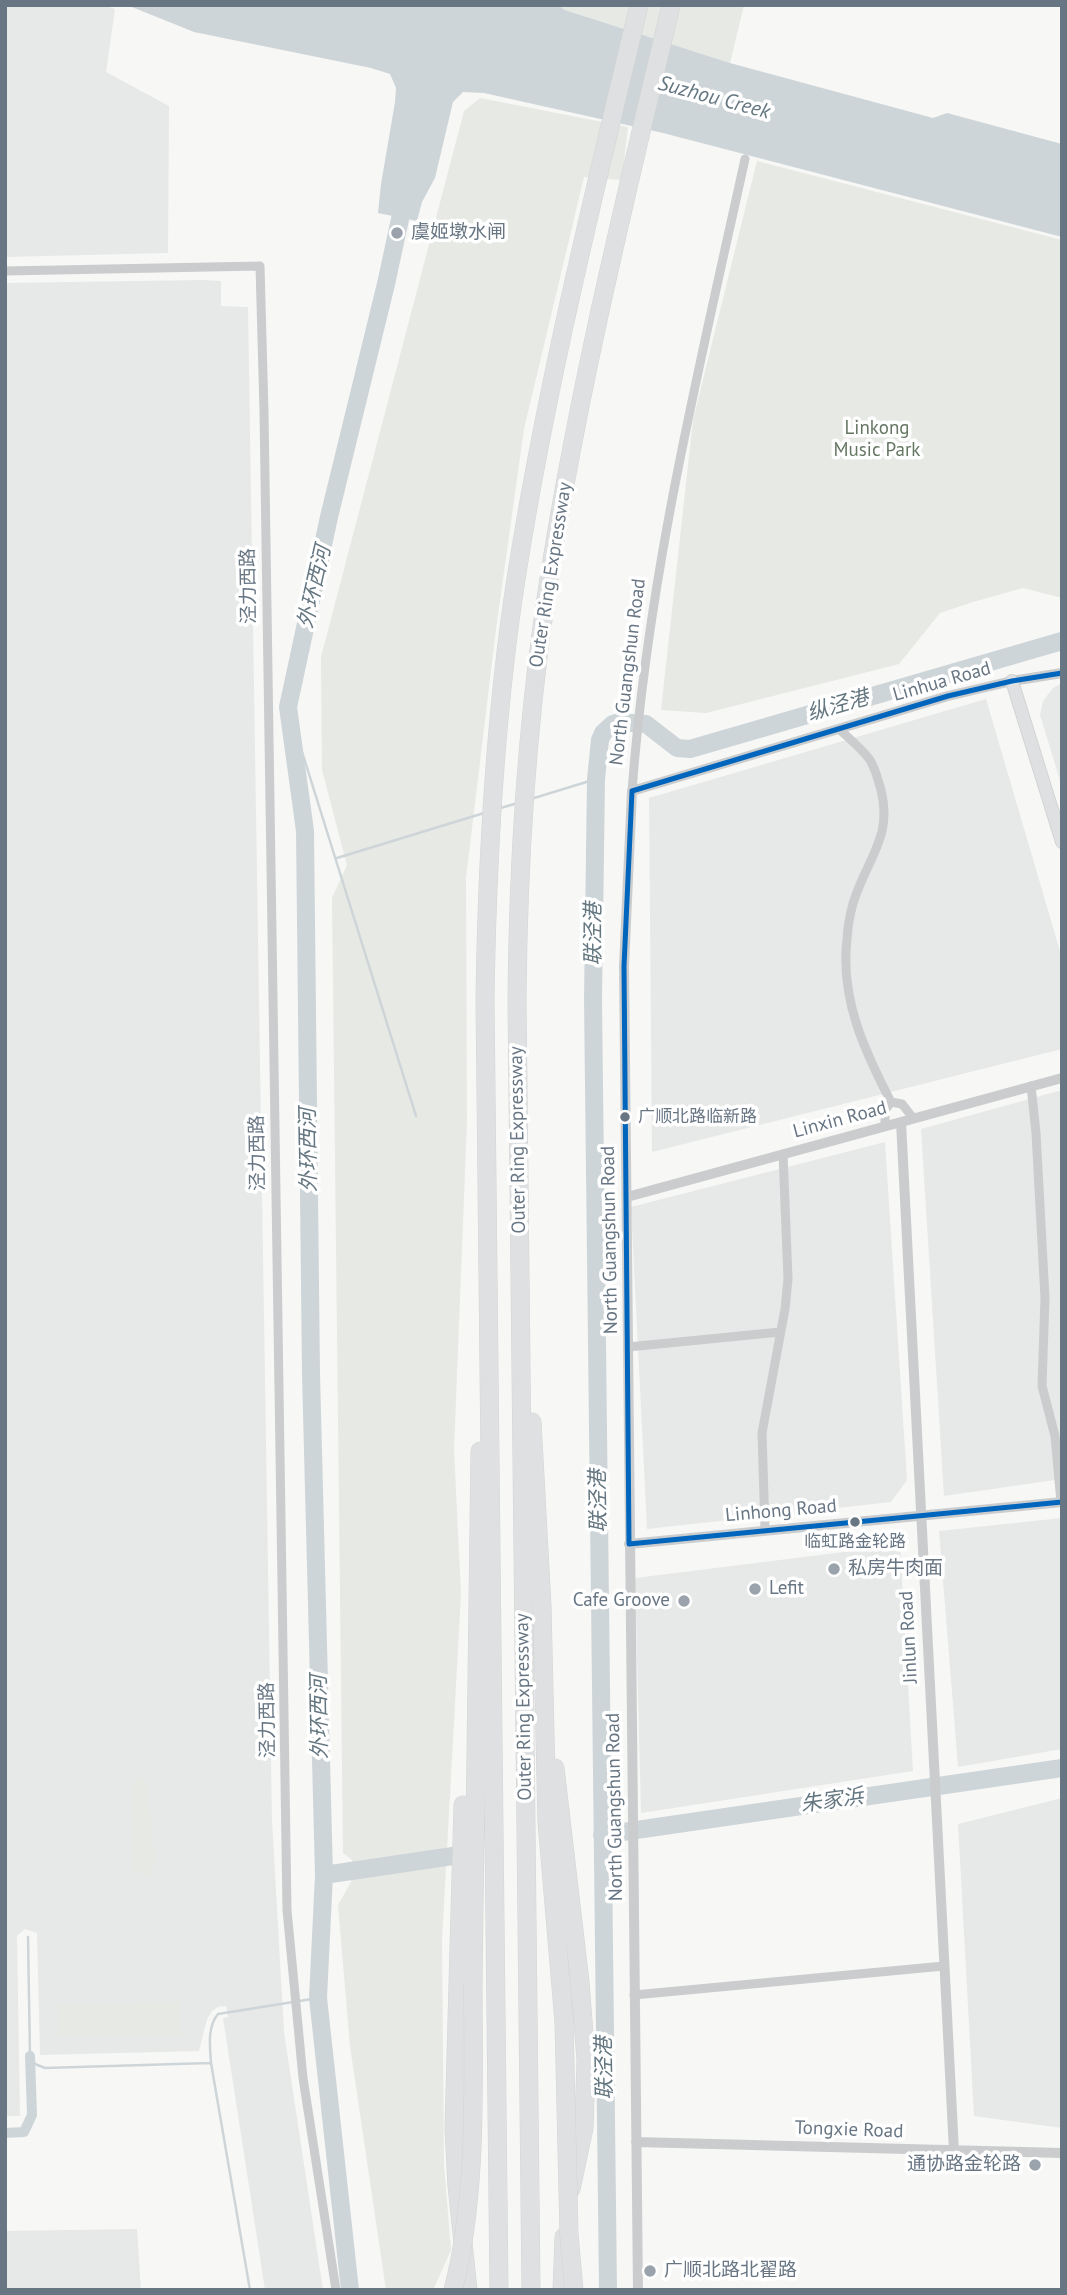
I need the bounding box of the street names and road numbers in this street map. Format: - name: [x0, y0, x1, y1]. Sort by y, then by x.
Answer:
- street label: Outer Ring Expressway: [525, 481, 577, 669]
- street label: 泾力西路: [237, 548, 261, 624]
- street label: North Guangshun Road: [605, 577, 651, 767]
- street label: Linhua Road: [890, 657, 994, 707]
- street label: Outer Ring Expressway: [505, 1046, 531, 1234]
- street label: Linxin Road: [791, 1097, 889, 1143]
- street label: 泾力西路: [246, 1115, 270, 1191]
- street label: North Guangshun Road: [597, 1146, 623, 1334]
- street label: Linhong Road: [724, 1495, 838, 1527]
- street label: Jinlun Road: [895, 1590, 923, 1684]
- street label: Outer Ring Expressway: [511, 1613, 537, 1801]
- street label: 泾力西路: [256, 1682, 280, 1758]
- street label: North Guangshun Road: [602, 1713, 628, 1901]
- street label: Tongxie Road: [794, 2117, 904, 2143]

